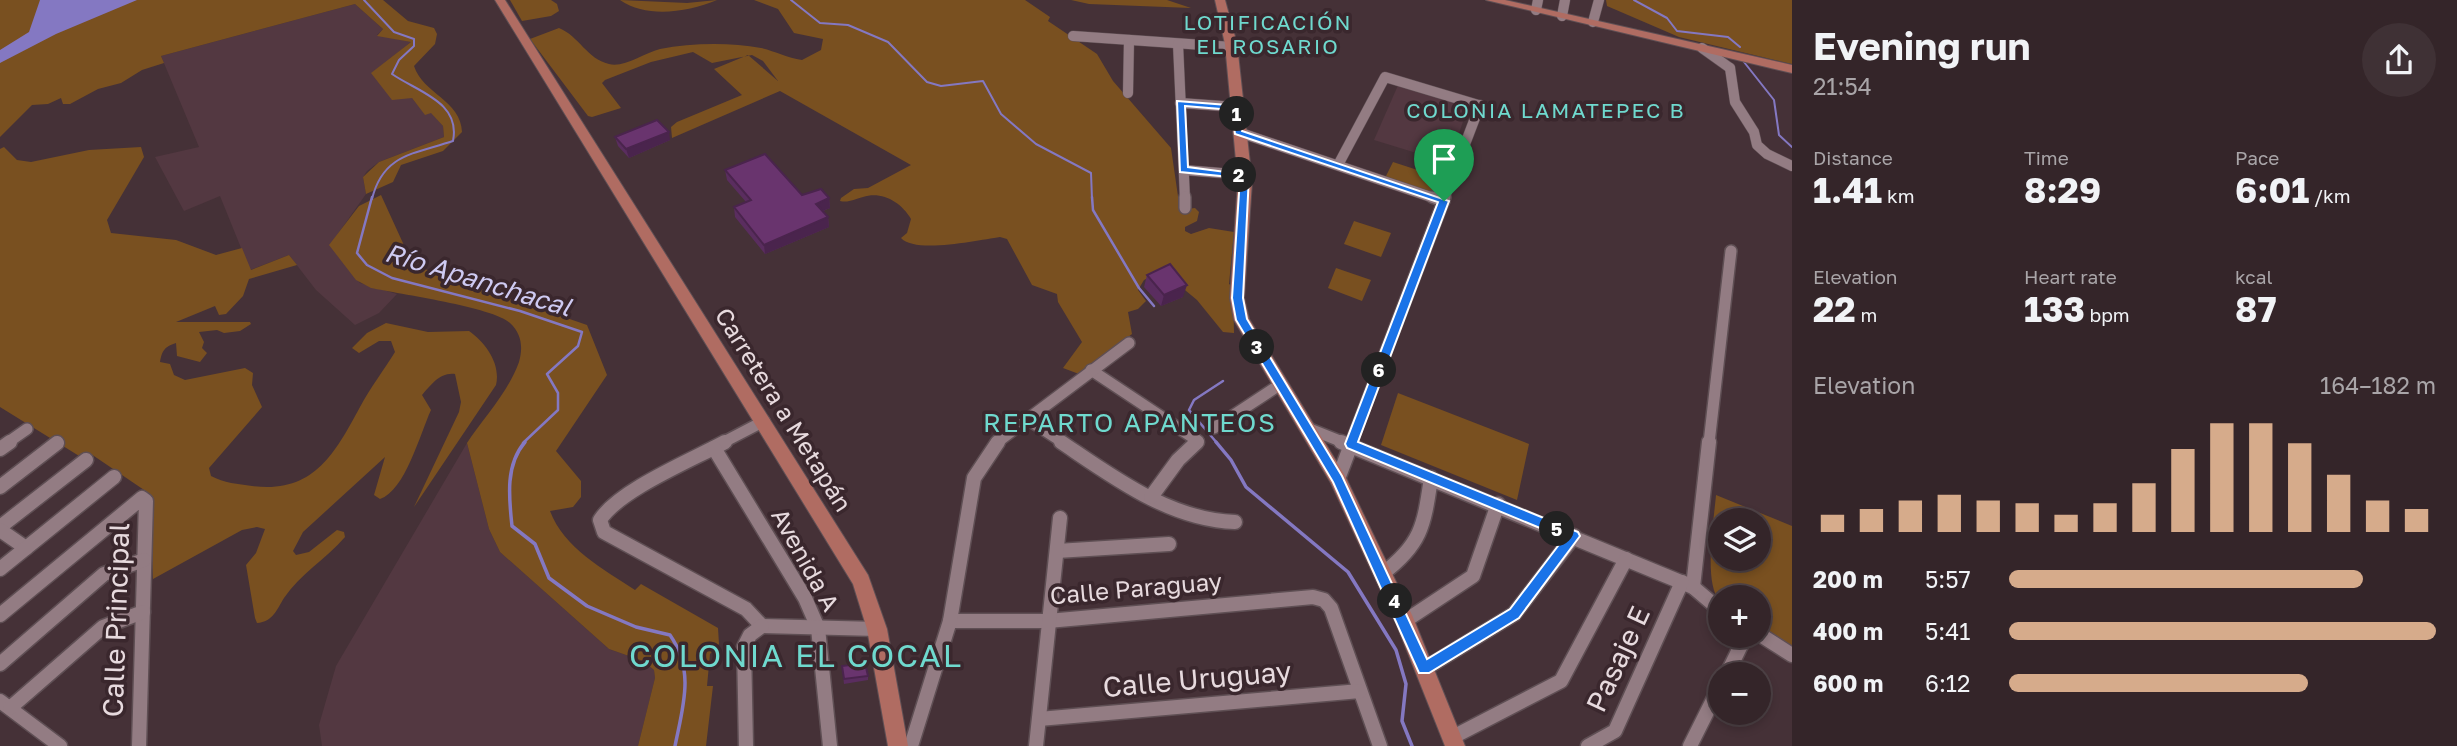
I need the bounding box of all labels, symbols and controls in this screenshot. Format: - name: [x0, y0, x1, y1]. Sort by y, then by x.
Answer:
- district label: LOTIFICACIÓN EL ROSARIO: [1184, 9, 1352, 59]
- text: Evening run: [1813, 23, 2031, 68]
- button: share: [2362, 23, 2436, 97]
- text: 21:54: [1813, 72, 1872, 100]
- pin: 1: [1220, 96, 1254, 132]
- district label: COLONIA LAMATEPEC B: [1406, 97, 1686, 123]
- text: 1: [1232, 102, 1241, 125]
- pin: [1414, 129, 1474, 201]
- icon: arrive: [1425, 140, 1463, 178]
- text: Distance: [1813, 146, 1893, 169]
- text: Time: [2024, 146, 2069, 169]
- text: Pace: [2235, 146, 2279, 169]
- pin: 2: [1222, 158, 1256, 192]
- text: 2: [1233, 163, 1244, 186]
- text: 1.41: [1813, 169, 1882, 211]
- text: 8:29: [2024, 169, 2101, 211]
- text: 6:01: [2235, 169, 2309, 211]
- text: km: [1882, 184, 1914, 207]
- text: /km: [2309, 184, 2351, 207]
- water label: Río Apanchacal: [381, 237, 577, 323]
- text: Elevation: [1813, 265, 1898, 288]
- text: Heart rate: [2024, 265, 2117, 288]
- text: kcal: [2235, 265, 2273, 288]
- text: 22: [1813, 288, 1856, 330]
- text: 133: [2024, 288, 2085, 330]
- text: 87: [2235, 288, 2276, 330]
- street label: Carretera a Metapán: [710, 302, 859, 516]
- text: m: [1856, 303, 1877, 326]
- text: bpm: [2085, 303, 2130, 326]
- pin: 3: [1240, 330, 1274, 364]
- text: 3: [1251, 335, 1262, 358]
- pin: 6: [1362, 352, 1396, 388]
- text: 6: [1372, 358, 1385, 381]
- text: Elevation: [1813, 371, 1915, 399]
- text: 164–182 m: [2320, 371, 2436, 399]
- district label: REPARTO APANTEOS: [983, 407, 1277, 438]
- street label: Avenida A: [766, 503, 846, 616]
- map controls: [1708, 508, 1771, 725]
- button: layers: [1708, 508, 1771, 571]
- pin: 5: [1540, 512, 1574, 546]
- text: 5: [1551, 517, 1562, 540]
- street label: Calle Principal: [96, 522, 135, 718]
- text: 200 m: [1813, 565, 1883, 593]
- text: 5:57: [1925, 565, 1971, 593]
- street label: Calle Paraguay: [1049, 566, 1223, 609]
- pin: 4: [1378, 584, 1412, 618]
- button: +: [1708, 585, 1771, 648]
- text: 4: [1389, 589, 1400, 612]
- street label: Pasaje E: [1579, 601, 1656, 717]
- text: 400 m: [1813, 617, 1883, 645]
- text: 5:41: [1925, 617, 1970, 645]
- district label: COLONIA EL COCAL: [629, 636, 963, 674]
- street label: Calle Uruguay: [1101, 654, 1293, 703]
- button: −: [1708, 662, 1771, 725]
- text: 600 m: [1813, 669, 1883, 697]
- text: 6:12: [1925, 669, 1970, 697]

